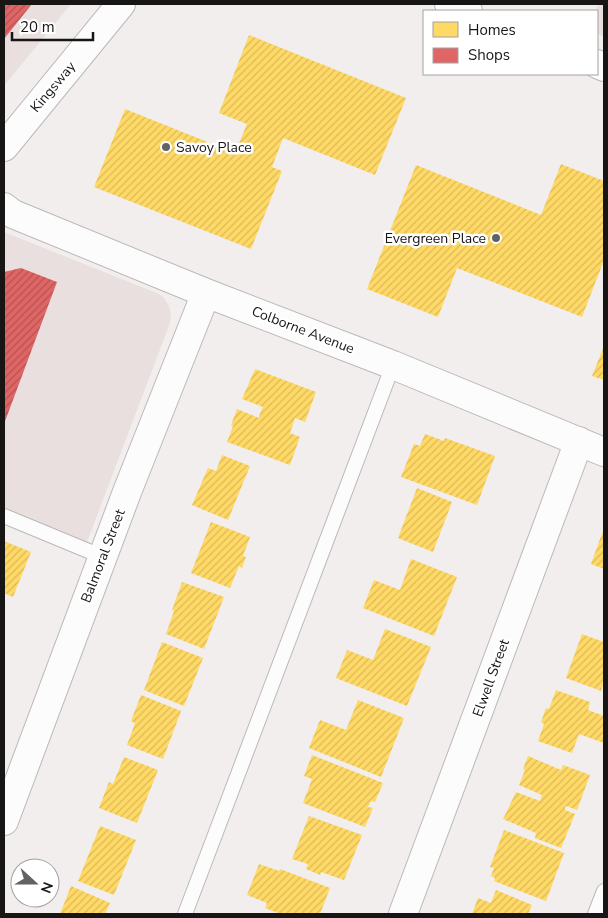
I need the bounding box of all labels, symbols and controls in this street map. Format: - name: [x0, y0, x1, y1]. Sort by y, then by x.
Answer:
- scale bar: [12, 10, 94, 42]
- legend: [423, 10, 598, 75]
- text: 20 m: [20, 17, 55, 37]
- text: Homes: [468, 20, 516, 40]
- text: Shops: [468, 45, 510, 65]
- street label: Kingsway: [26, 57, 80, 116]
- place label: Savoy Place: [176, 138, 252, 157]
- marker: Savoy Place: [160, 141, 172, 153]
- place label: Evergreen Place: [385, 229, 486, 248]
- marker: Evergreen Place: [490, 232, 502, 244]
- street label: Colborne Avenue: [249, 302, 357, 358]
- street label: Balmoral Street: [76, 506, 130, 606]
- street label: Elwell Street: [468, 636, 514, 719]
- north arrow: [10, 858, 60, 908]
- text: N: [36, 879, 57, 896]

